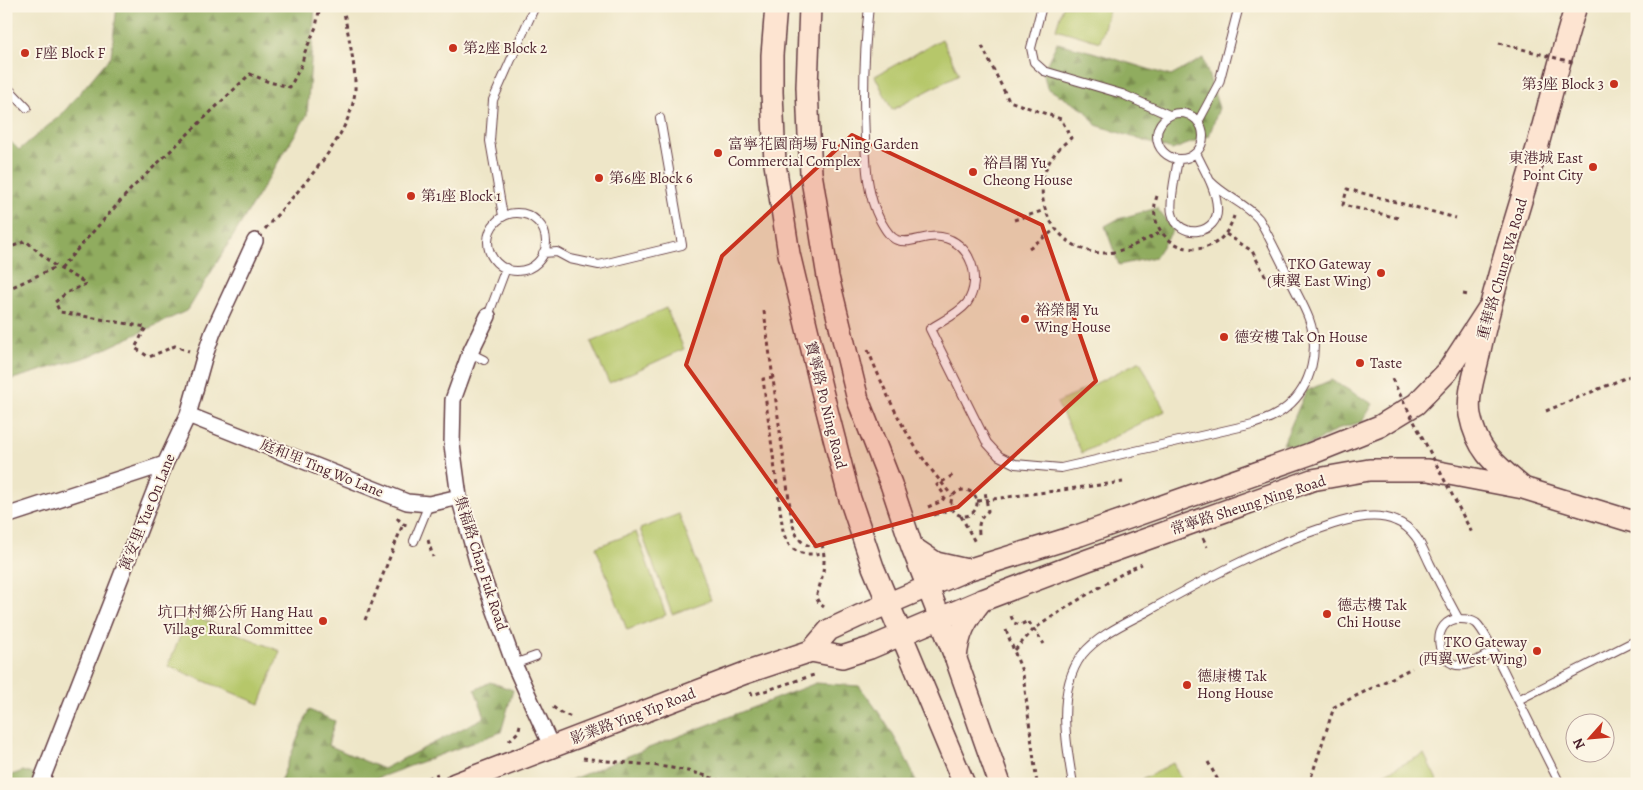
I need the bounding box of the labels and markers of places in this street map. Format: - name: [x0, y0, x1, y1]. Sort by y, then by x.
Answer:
- place label: 第2座 Block 2: [463, 38, 547, 58]
- marker: 第2座 Block 2: [447, 42, 459, 54]
- place label: F座 Block F: [35, 43, 106, 63]
- marker: F座 Block F: [19, 47, 31, 59]
- place label: 第3座 Block 3: [1522, 74, 1604, 94]
- marker: 第3座 Block 3: [1608, 78, 1620, 90]
- place label: 富寧花園商場 Fu Ning Garden Commercial Complex: [728, 134, 919, 171]
- marker: 富寧花園商場 Fu Ning Garden Commercial Complex: [712, 147, 724, 159]
- place label: 東港城 East Point City: [1508, 148, 1583, 185]
- place label: 裕昌閣 Yu Cheong House: [983, 153, 1073, 190]
- marker: 東港城 East Point City: [1587, 161, 1599, 173]
- marker: 裕昌閣 Yu Cheong House: [967, 166, 979, 178]
- place label: 第6座 Block 6: [609, 168, 693, 188]
- marker: 第6座 Block 6: [593, 172, 605, 184]
- place label: 第1座 Block 1: [421, 186, 501, 206]
- marker: 第1座 Block 1: [405, 190, 417, 202]
- place label: TKO Gateway (東翼 East Wing): [1267, 254, 1371, 291]
- marker: TKO Gateway (東翼 East Wing): [1375, 267, 1387, 279]
- place label: 裕榮閣 Yu Wing House: [1034, 300, 1111, 337]
- marker: 裕榮閣 Yu Wing House: [1019, 313, 1031, 325]
- place label: 德安樓 Tak On House: [1234, 327, 1368, 347]
- marker: 德安樓 Tak On House: [1218, 331, 1230, 343]
- place label: Taste: [1370, 353, 1402, 373]
- marker: Taste: [1354, 357, 1366, 369]
- place label: 德志樓 Tak Chi House: [1337, 595, 1407, 632]
- place label: 坑口村鄉公所 Hang Hau Village Rural Committee: [157, 602, 314, 639]
- marker: 德志樓 Tak Chi House: [1321, 608, 1333, 620]
- marker: 坑口村鄉公所 Hang Hau Village Rural Committee: [317, 615, 329, 627]
- place label: TKO Gateway (西翼 West Wing): [1419, 632, 1527, 669]
- marker: TKO Gateway (西翼 West Wing): [1531, 645, 1543, 657]
- place label: 德康樓 Tak Hong House: [1197, 666, 1274, 703]
- marker: 德康樓 Tak Hong House: [1181, 679, 1193, 691]

